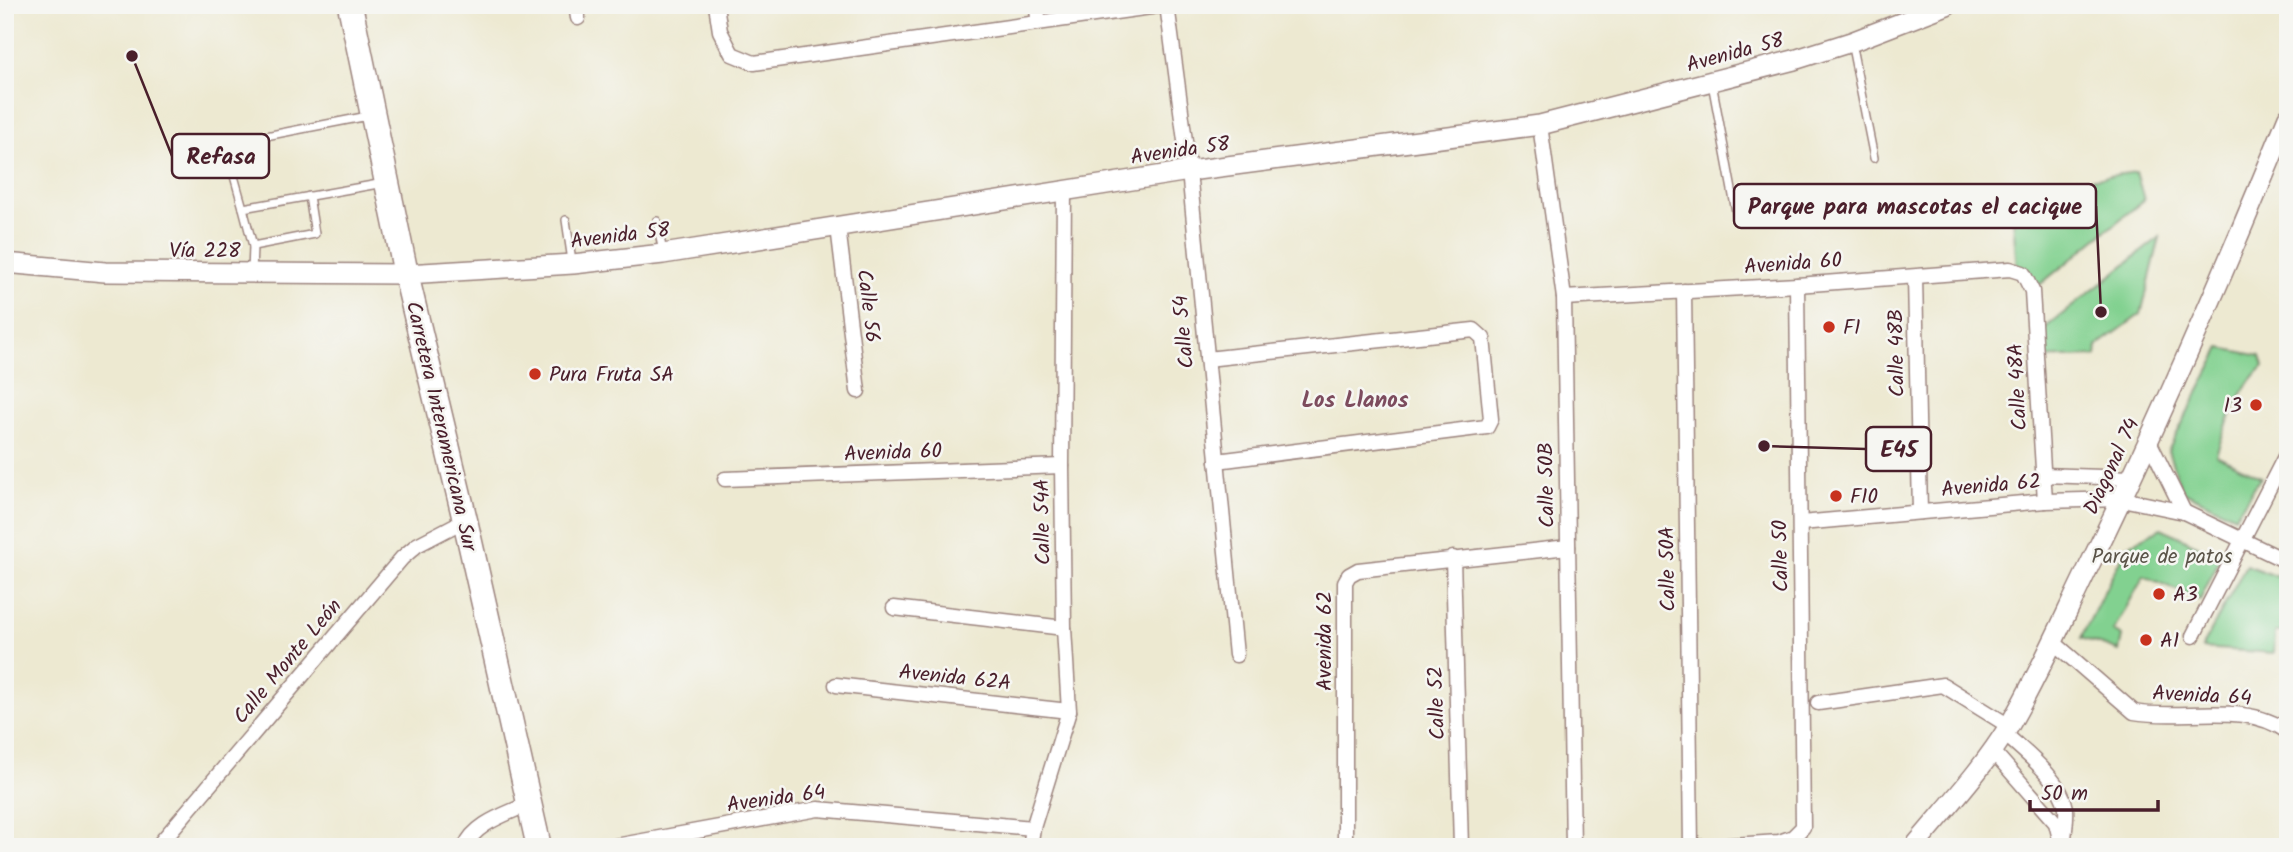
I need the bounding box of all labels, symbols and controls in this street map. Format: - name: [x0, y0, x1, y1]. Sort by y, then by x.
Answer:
- street label: Avenida 58: [1683, 24, 1788, 82]
- street label: Avenida 58: [1128, 128, 1232, 175]
- callout: Refasa: [172, 134, 269, 178]
- text: Refasa: [186, 140, 256, 176]
- callout: Parque para mascotas el cacique: [1734, 184, 2096, 228]
- text: Parque para mascotas el cacique: [1748, 190, 2082, 226]
- street label: Avenida 58: [569, 214, 672, 259]
- street label: Vía 228: [169, 235, 241, 268]
- street label: Avenida 60: [1743, 245, 1843, 284]
- street label: Calle 56: [847, 268, 888, 345]
- street label: Calle 54: [1165, 294, 1204, 370]
- street label: Carretera Interamericana Sur: [396, 298, 486, 556]
- street label: Calle 48B: [1880, 309, 1915, 397]
- place label: F1: [1843, 312, 1861, 345]
- marker: F1: [1821, 319, 1837, 335]
- street label: Calle 48A: [2000, 342, 2037, 432]
- place label: Pura Fruta SA: [549, 359, 674, 392]
- marker: Pura Fruta SA: [527, 366, 543, 382]
- district label: Los Llanos: [1301, 383, 1409, 419]
- place label: I3: [2223, 390, 2242, 423]
- marker: I3: [2248, 397, 2264, 413]
- street label: Diagonal 74: [2075, 413, 2149, 521]
- callout: E45: [1866, 427, 1931, 471]
- text: E45: [1881, 433, 1920, 469]
- street label: Avenida 60: [843, 435, 943, 472]
- street label: Calle 50B: [1530, 442, 1565, 528]
- street label: Avenida 62: [1940, 466, 2042, 507]
- street label: Calle 54A: [1026, 479, 1061, 565]
- place label: F10: [1850, 481, 1878, 514]
- marker: F10: [1828, 488, 1844, 504]
- street label: Calle 50: [1764, 520, 1799, 592]
- street label: Calle 50A: [1651, 526, 1686, 612]
- park label: Parque de patos: [2092, 541, 2233, 574]
- place label: A3: [2173, 579, 2198, 612]
- marker: A3: [2151, 586, 2167, 602]
- street label: Avenida 62: [1309, 591, 1342, 691]
- street label: Calle Monte León: [226, 592, 351, 732]
- place label: A1: [2160, 625, 2179, 658]
- marker: A1: [2138, 632, 2154, 648]
- street label: Avenida 62A: [897, 656, 1013, 701]
- street label: Calle 52: [1420, 665, 1455, 741]
- street label: Avenida 64: [2151, 677, 2252, 716]
- scale bar: [2030, 768, 2158, 812]
- street label: Avenida 64: [725, 776, 828, 823]
- text: 50 m: [2041, 778, 2088, 811]

